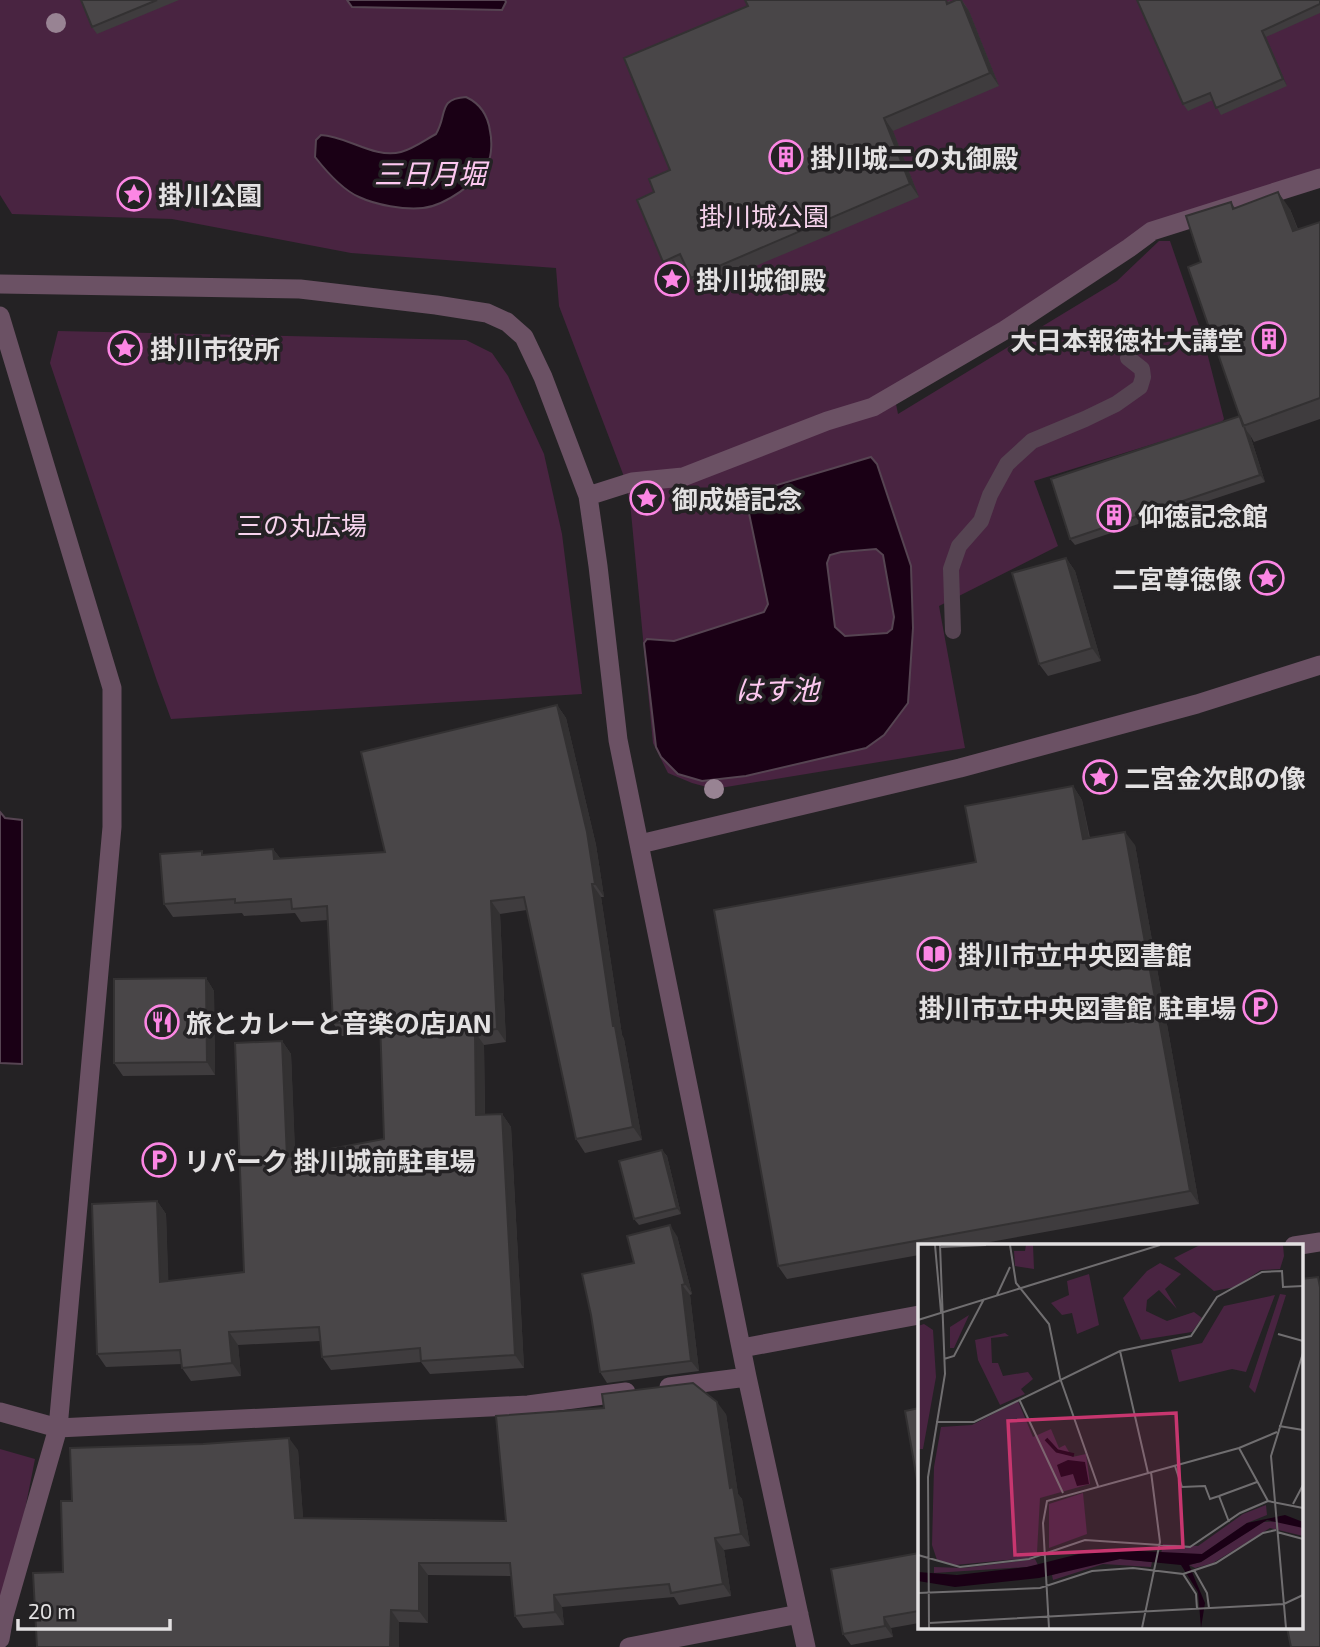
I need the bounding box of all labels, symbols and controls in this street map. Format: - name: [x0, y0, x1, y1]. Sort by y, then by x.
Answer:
- building icon: 掛川城二の丸御殿: [767, 138, 805, 176]
- place label: 掛川城二の丸御殿: [810, 142, 1018, 173]
- water label: 三日月堀: [374, 156, 490, 190]
- place icon: 掛川公園: [115, 175, 153, 213]
- place label: 掛川公園: [158, 179, 262, 210]
- park label: 掛川城公園: [699, 200, 829, 231]
- place icon: 掛川城御殿: [653, 260, 691, 298]
- place label: 掛川城御殿: [696, 264, 826, 295]
- building icon: 大日本報徳社大講堂: [1250, 320, 1288, 358]
- place label: 大日本報徳社大講堂: [1010, 324, 1244, 355]
- place icon: 掛川市役所: [106, 329, 144, 367]
- place label: 掛川市役所: [150, 333, 280, 364]
- place icon: 御成婚記念: [628, 479, 666, 517]
- place label: 御成婚記念: [672, 483, 802, 514]
- building icon: 仰徳記念館: [1095, 496, 1133, 534]
- place label: 仰徳記念館: [1138, 500, 1268, 531]
- park label: 三の丸広場: [237, 509, 367, 540]
- place icon: 二宮尊徳像: [1248, 559, 1286, 597]
- place label: 二宮尊徳像: [1112, 563, 1242, 594]
- water label: はす池: [735, 672, 822, 706]
- place icon: 二宮金次郎の像: [1081, 758, 1119, 796]
- place label: 二宮金次郎の像: [1124, 762, 1306, 793]
- library icon: 掛川市立中央図書館: [915, 935, 953, 973]
- place label: 掛川市立中央図書館: [958, 939, 1192, 970]
- parking icon: 掛川市立中央図書館 駐車場: [1241, 988, 1279, 1026]
- place label: 掛川市立中央図書館 駐車場: [918, 992, 1236, 1023]
- restaurant icon: 旅とカレーと音楽の店JAN: [143, 1003, 181, 1041]
- place label: 旅とカレーと音楽の店JAN: [186, 1007, 491, 1038]
- parking icon: リパーク 掛川城前駐車場: [140, 1141, 178, 1179]
- place label: リパーク 掛川城前駐車場: [184, 1145, 476, 1176]
- inset map: [918, 1244, 1302, 1630]
- scale bar: [18, 1588, 170, 1632]
- text: 20 m: [28, 1598, 76, 1623]

